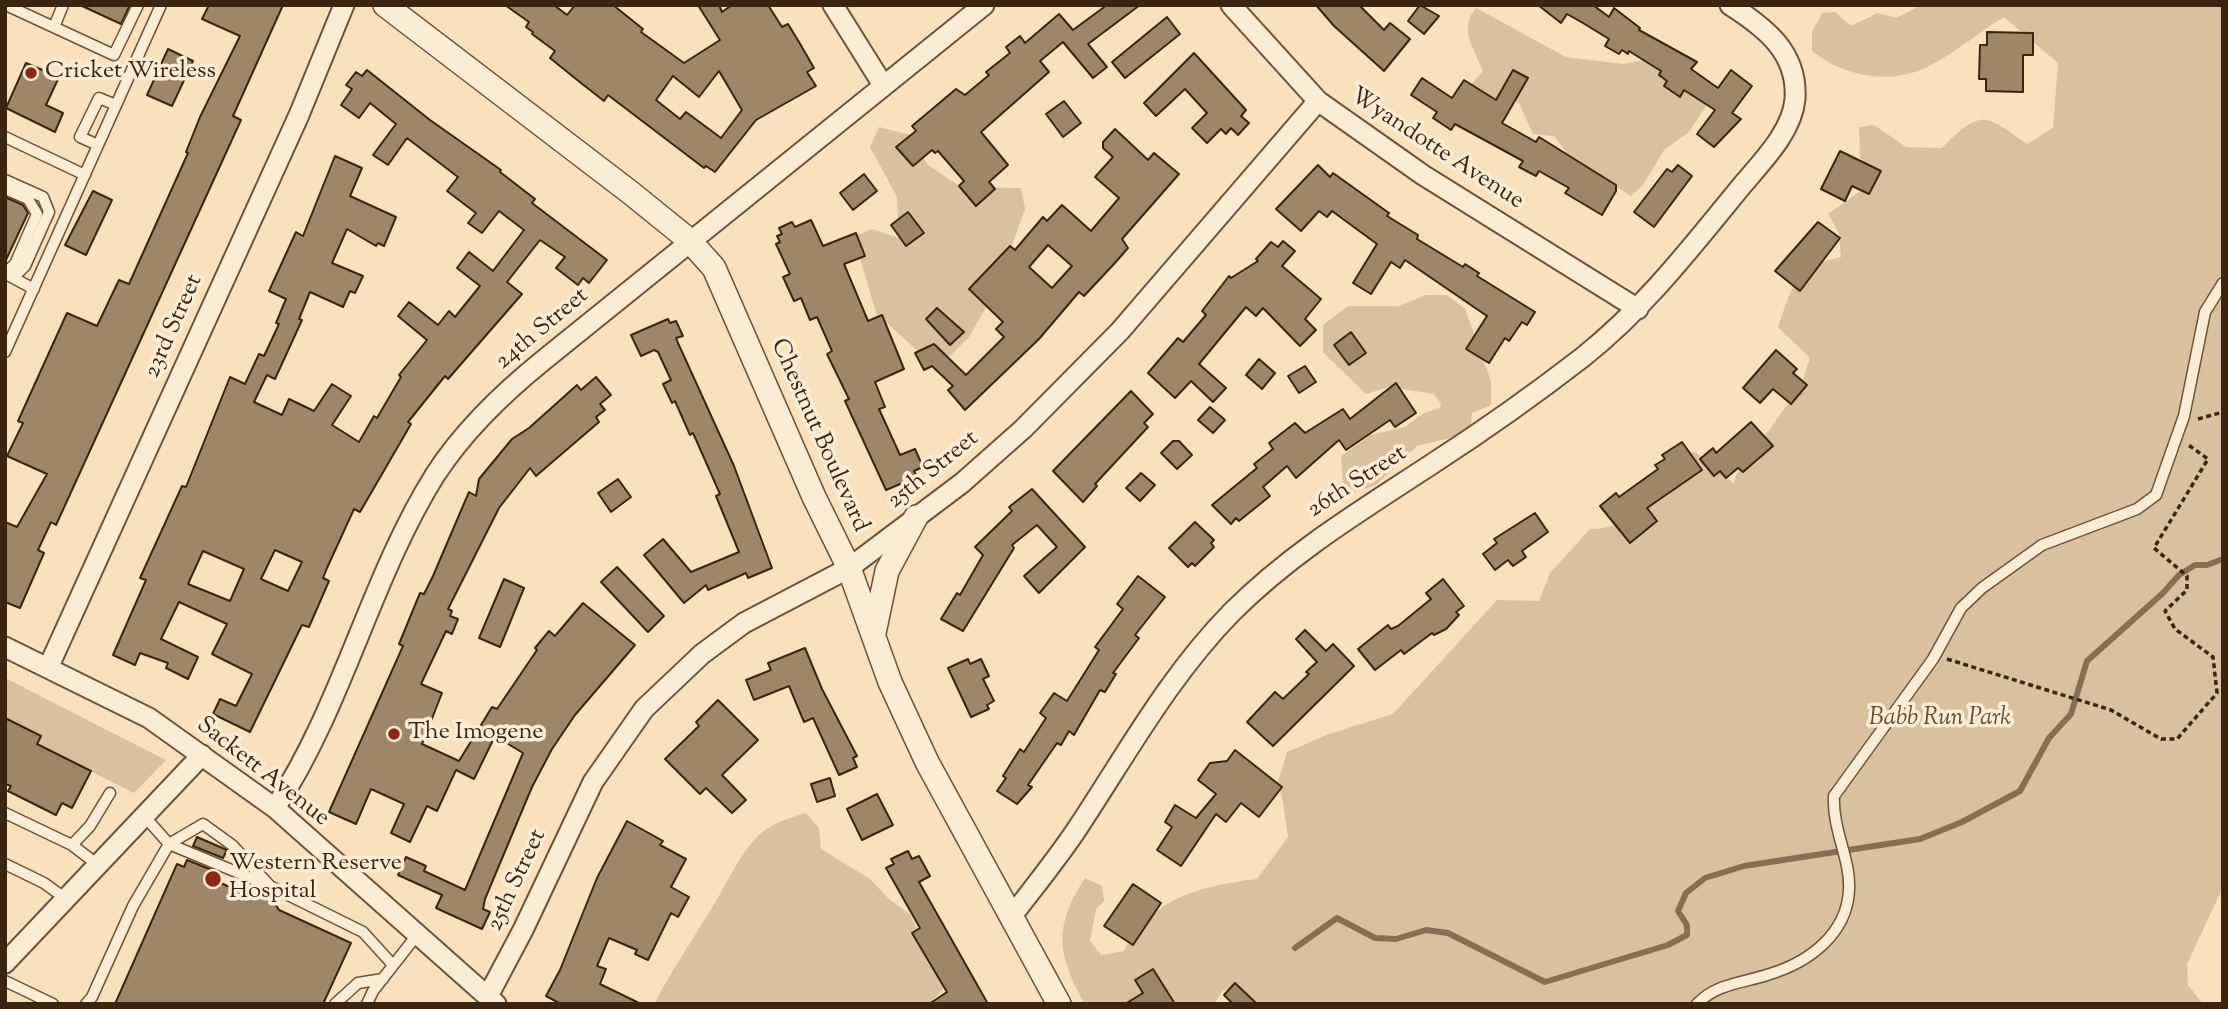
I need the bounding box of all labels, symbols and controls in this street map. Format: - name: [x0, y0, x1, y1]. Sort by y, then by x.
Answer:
- place label: Cricket Wireless: [45, 59, 216, 87]
- marker: Cricket Wireless: [23, 65, 39, 81]
- street label: Wyandotte Avenue: [1344, 83, 1528, 217]
- street label: 23rd Street: [139, 271, 211, 383]
- street label: 24th Street: [491, 283, 595, 377]
- street label: Chestnut Boulevard: [762, 335, 874, 537]
- street label: 25th Street: [883, 426, 985, 516]
- street label: 26th Street: [1303, 440, 1413, 526]
- park label: Babb Run Park: [1869, 706, 2011, 734]
- street label: Sackett Avenue: [190, 712, 334, 834]
- place label: The Imogene: [408, 720, 544, 748]
- marker: The Imogene: [386, 726, 402, 742]
- street label: 25th Street: [482, 826, 554, 936]
- place label: Western Reserve Hospital: [229, 851, 402, 907]
- marker: Western Reserve Hospital: [203, 869, 223, 889]

